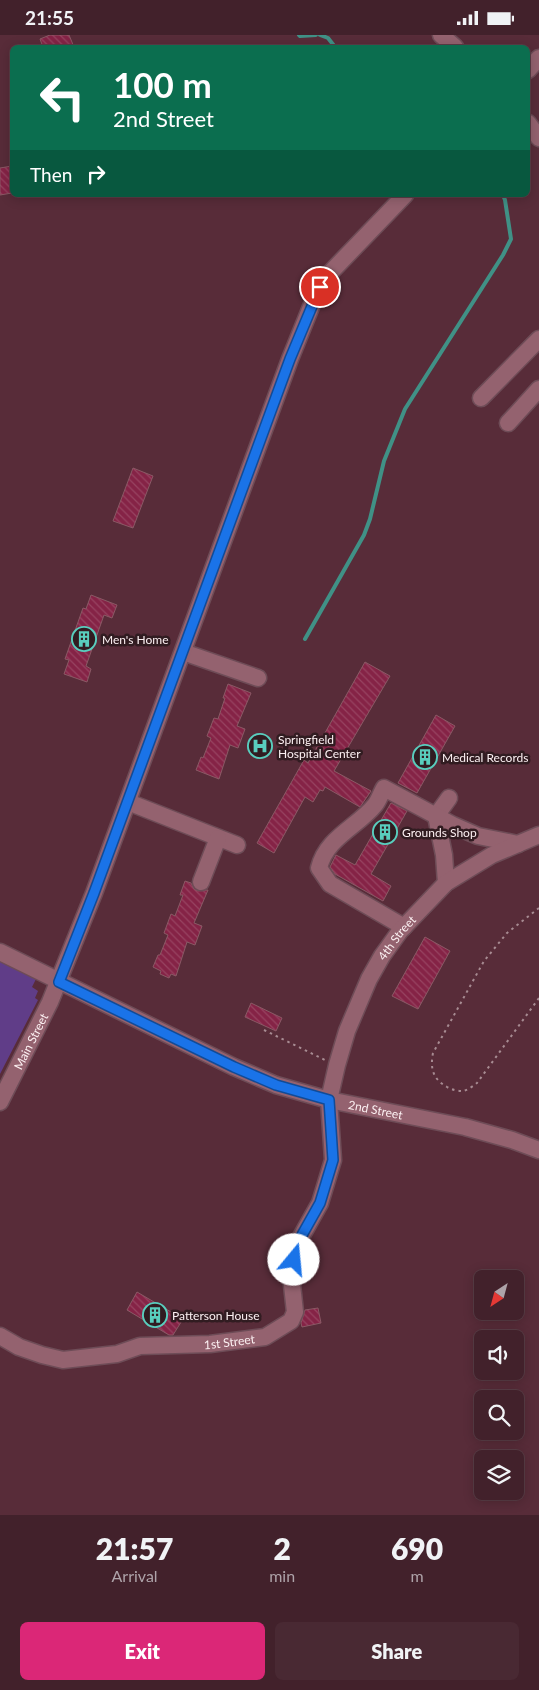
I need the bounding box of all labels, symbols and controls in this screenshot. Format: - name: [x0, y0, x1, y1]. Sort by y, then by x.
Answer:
- text: 21:55: [25, 6, 74, 29]
- text: 100 m: [113, 63, 212, 105]
- icon: left: [30, 65, 95, 130]
- text: 2nd Street: [113, 105, 214, 132]
- icon: right: [82, 160, 110, 188]
- text: Then: [30, 163, 72, 186]
- pin: [299, 266, 341, 308]
- icon: arrive: [306, 273, 334, 301]
- building icon: Men's Home: [71, 626, 97, 652]
- place label: Men's Home: [102, 632, 168, 647]
- place label: Springfield Hospital Center: [278, 732, 361, 761]
- hospital icon: Springfield Hospital Center: [247, 733, 273, 759]
- building icon: Medical Records: [412, 744, 438, 770]
- place label: Medical Records: [442, 750, 528, 765]
- building icon: Grounds Shop: [372, 819, 398, 845]
- place label: Grounds Shop: [402, 825, 477, 840]
- street label: 4th Street: [374, 912, 419, 963]
- street label: Main Street: [10, 1010, 51, 1072]
- street label: 2nd Street: [347, 1097, 405, 1122]
- position arrow: [267, 1233, 319, 1285]
- north arrow: [474, 1270, 524, 1320]
- map controls: [474, 1270, 524, 1500]
- building icon: Patterson House: [142, 1302, 168, 1328]
- place label: Patterson House: [172, 1308, 260, 1323]
- button: sound: [474, 1330, 524, 1380]
- street label: 1st Street: [204, 1331, 256, 1352]
- button: search: [474, 1390, 524, 1440]
- button: layers: [474, 1450, 524, 1500]
- text: 21:57: [96, 1530, 173, 1566]
- text: 2: [273, 1530, 291, 1566]
- text: 690: [391, 1530, 443, 1566]
- text: Arrival: [112, 1566, 158, 1585]
- text: min: [269, 1566, 295, 1585]
- text: m: [410, 1566, 424, 1585]
- button: Exit: [20, 1622, 265, 1680]
- button: Share: [275, 1622, 519, 1680]

